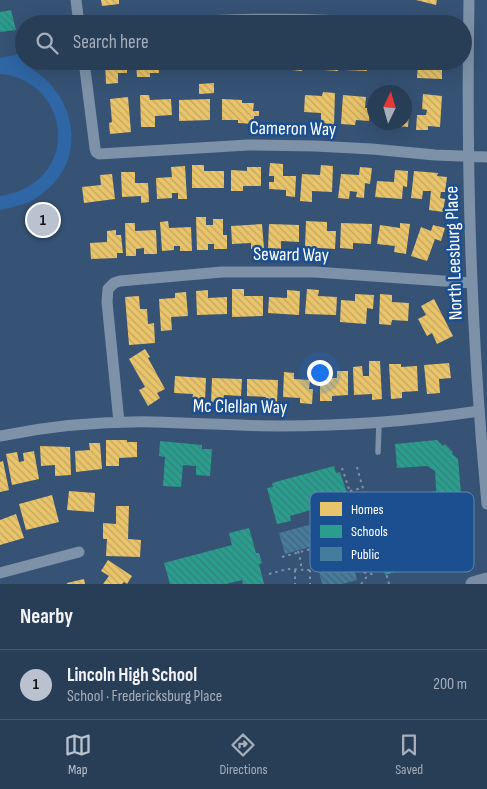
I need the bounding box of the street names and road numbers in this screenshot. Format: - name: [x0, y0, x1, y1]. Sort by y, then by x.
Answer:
- street label: Cameron Way: [250, 117, 337, 141]
- street label: North Leesburg Place: [440, 185, 468, 321]
- street label: Seward Way: [253, 243, 330, 267]
- street label: Mc Clellan Way: [193, 395, 288, 419]

